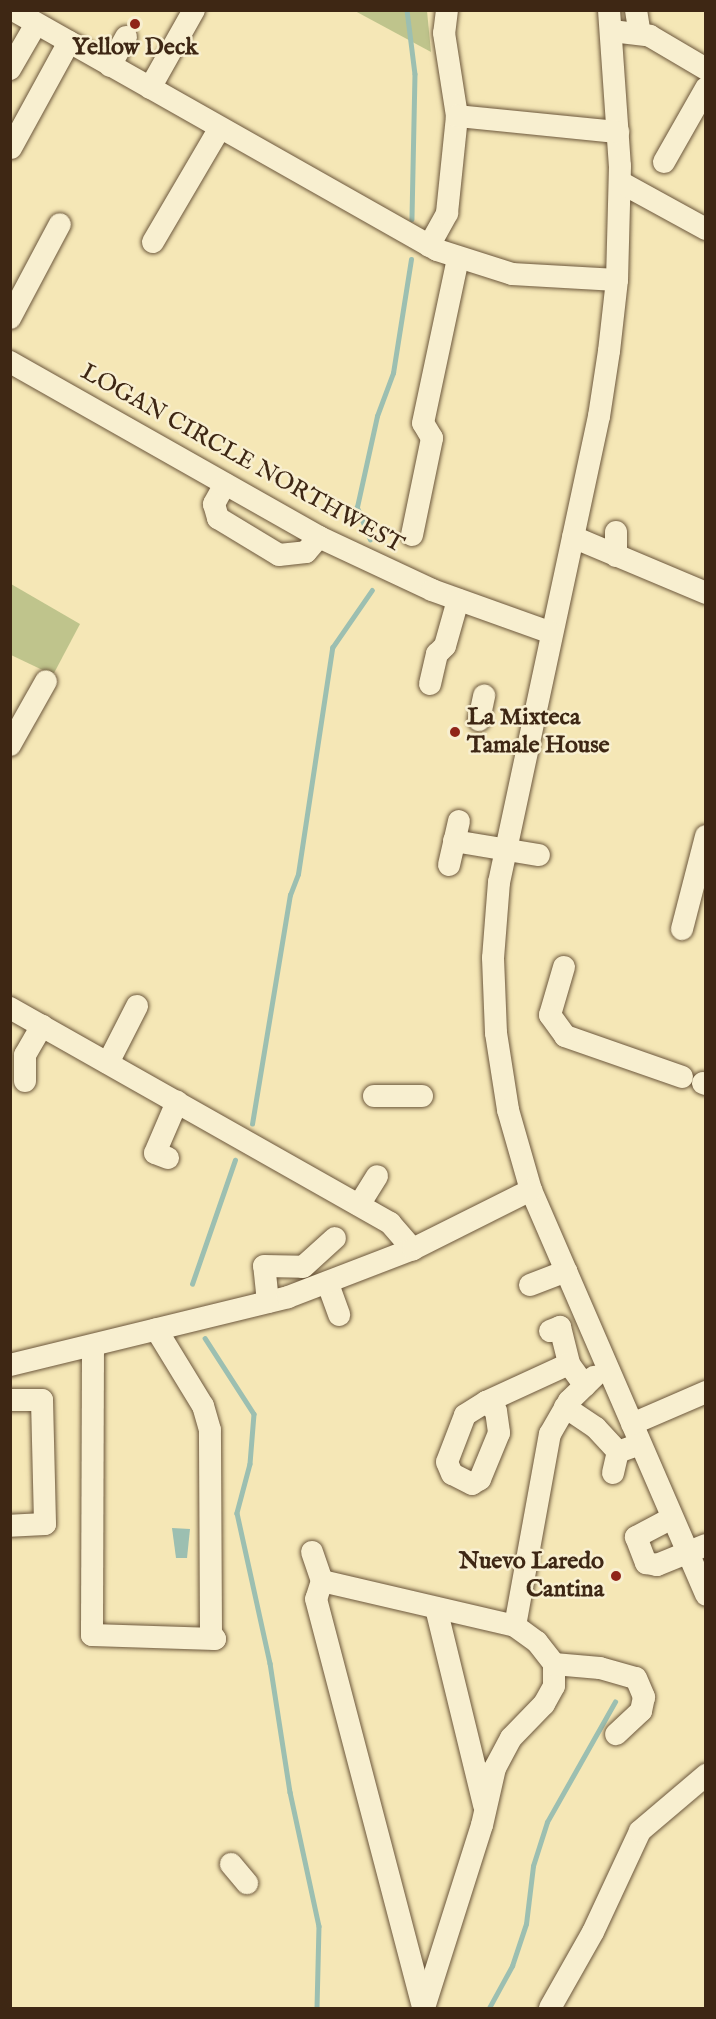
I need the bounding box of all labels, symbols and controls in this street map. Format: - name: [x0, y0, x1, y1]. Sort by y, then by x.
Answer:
- marker: Yellow Deck: [128, 17, 142, 31]
- place label: Yellow Deck: [72, 34, 198, 62]
- street label: LOGAN CIRCLE NORTHWEST: [76, 358, 408, 560]
- place label: La Mixteca Tamale House: [467, 704, 610, 760]
- marker: La Mixteca Tamale House: [448, 725, 462, 739]
- place label: Nuevo Laredo Cantina: [459, 1548, 604, 1604]
- marker: Nuevo Laredo Cantina: [609, 1569, 623, 1583]

